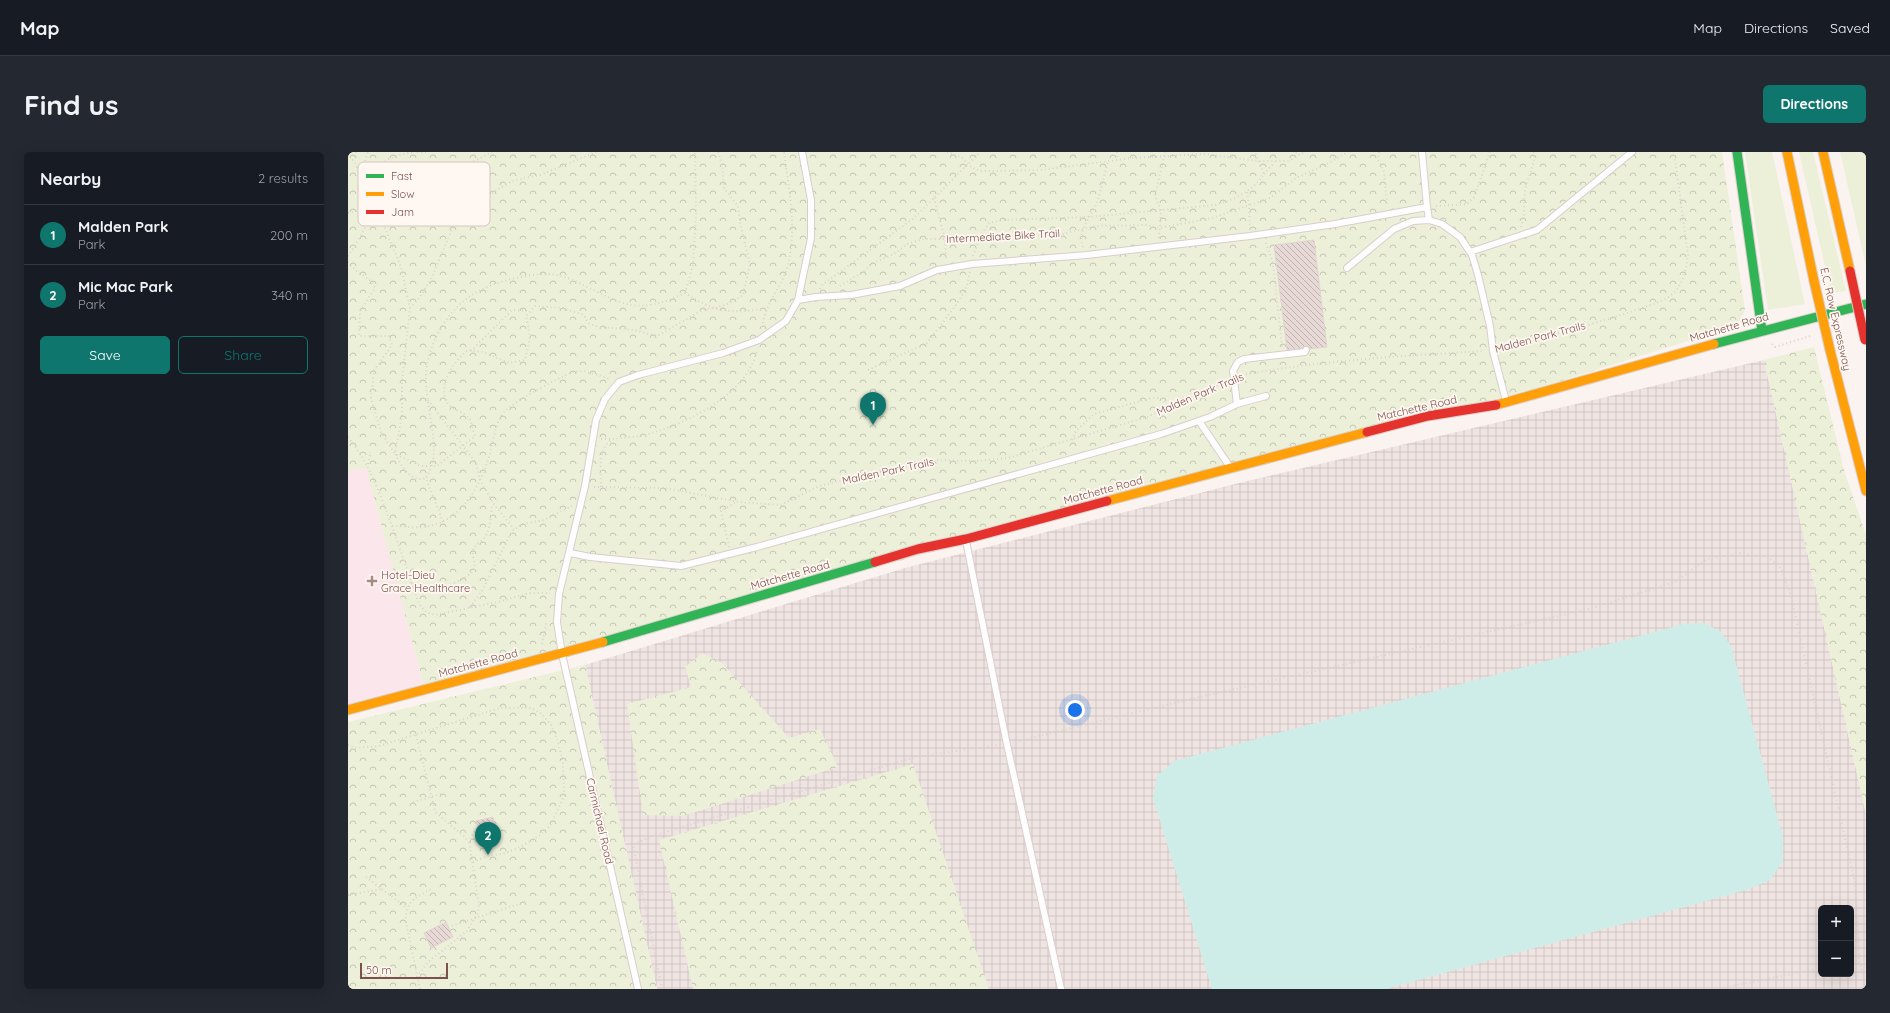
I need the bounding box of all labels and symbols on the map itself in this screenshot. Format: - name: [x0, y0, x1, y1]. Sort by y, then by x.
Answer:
- legend: [358, 162, 490, 226]
- text: Fast: [391, 169, 413, 183]
- text: Slow: [391, 187, 415, 201]
- text: Jam: [391, 205, 414, 219]
- street label: Intermediate Bike Trail: [946, 226, 1060, 246]
- street label: E.C. Row Expressway: [1817, 266, 1855, 372]
- street label: Matchette Road: [1688, 309, 1770, 345]
- street label: Malden Park Trails: [1493, 318, 1587, 356]
- street label: Malden Park Trails: [1154, 369, 1246, 419]
- pin: 1: [860, 392, 886, 425]
- street label: Matchette Road: [1376, 392, 1458, 424]
- street label: Malden Park Trails: [841, 454, 935, 488]
- street label: Matchette Road: [1062, 473, 1144, 507]
- street label: Matchette Road: [749, 557, 831, 593]
- place label: Hotel-Dieu Grace Healthcare: [381, 568, 470, 595]
- marker: Hotel-Dieu Grace Healthcare: [366, 575, 378, 587]
- street label: Matchette Road: [437, 646, 519, 680]
- your location: [1065, 700, 1085, 720]
- street label: Carmichael Road: [583, 776, 617, 866]
- pin: 2: [475, 822, 501, 855]
- scale bar: [360, 961, 448, 980]

